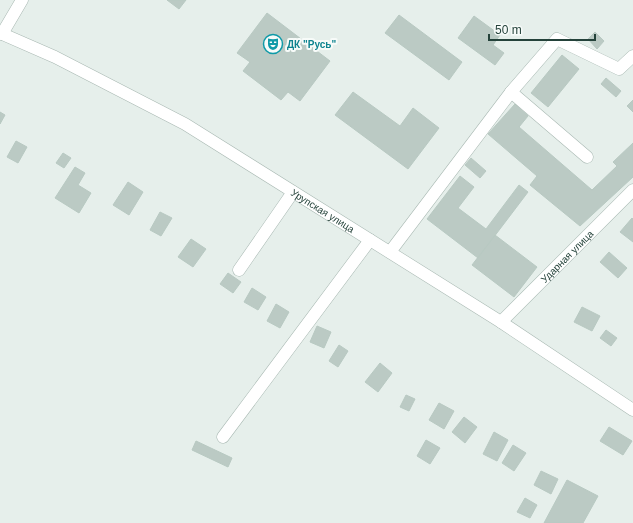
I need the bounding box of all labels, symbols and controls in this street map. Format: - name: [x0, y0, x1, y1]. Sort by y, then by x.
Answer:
- scale bar: [489, 16, 595, 42]
- text: 50 m: [495, 23, 522, 37]
- theatre icon: ДК "Русь": [262, 33, 284, 55]
- place label: ДК "Русь": [287, 39, 336, 50]
- street label: Урупская улица: [289, 187, 357, 235]
- street label: Ударная улица: [539, 228, 596, 285]

